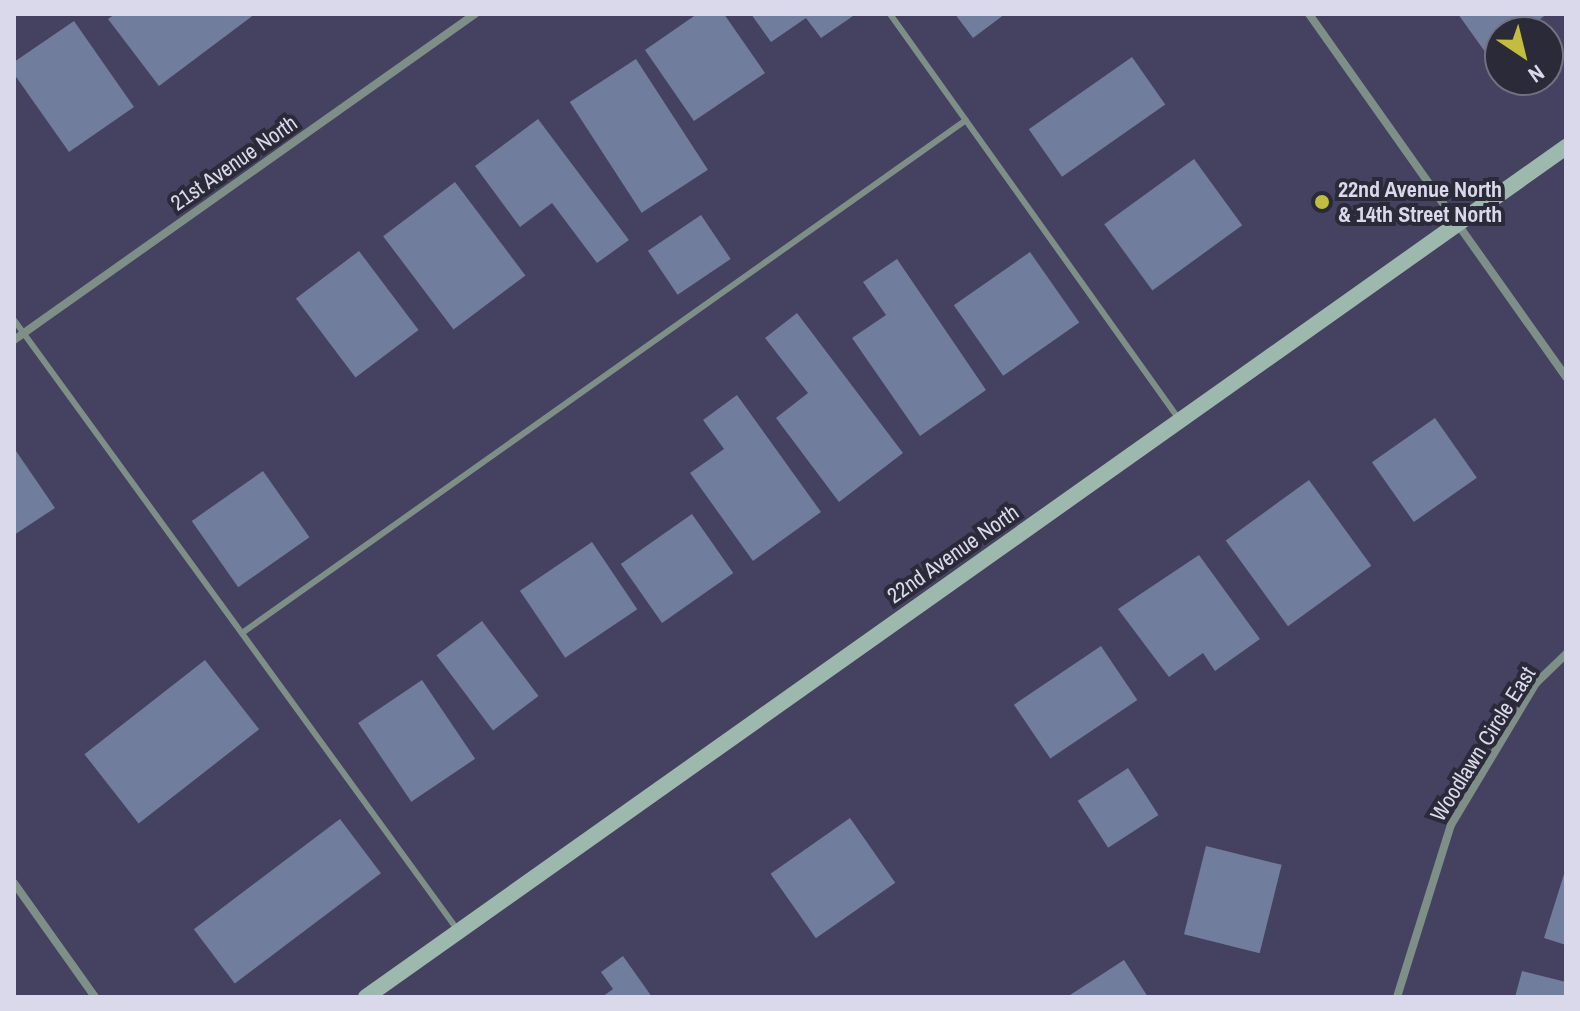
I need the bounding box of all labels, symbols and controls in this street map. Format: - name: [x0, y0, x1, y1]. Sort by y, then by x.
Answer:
- north arrow: [1484, 16, 1564, 96]
- text: N: [1523, 58, 1551, 90]
- street label: 21st Avenue North: [165, 109, 303, 217]
- place label: 22nd Avenue North & 14th Street North: [1338, 176, 1503, 228]
- marker: 22nd Avenue North & 14th Street North: [1313, 193, 1331, 211]
- street label: 22nd Avenue North: [882, 499, 1024, 609]
- street label: Woodlawn Circle East: [1425, 662, 1541, 826]

